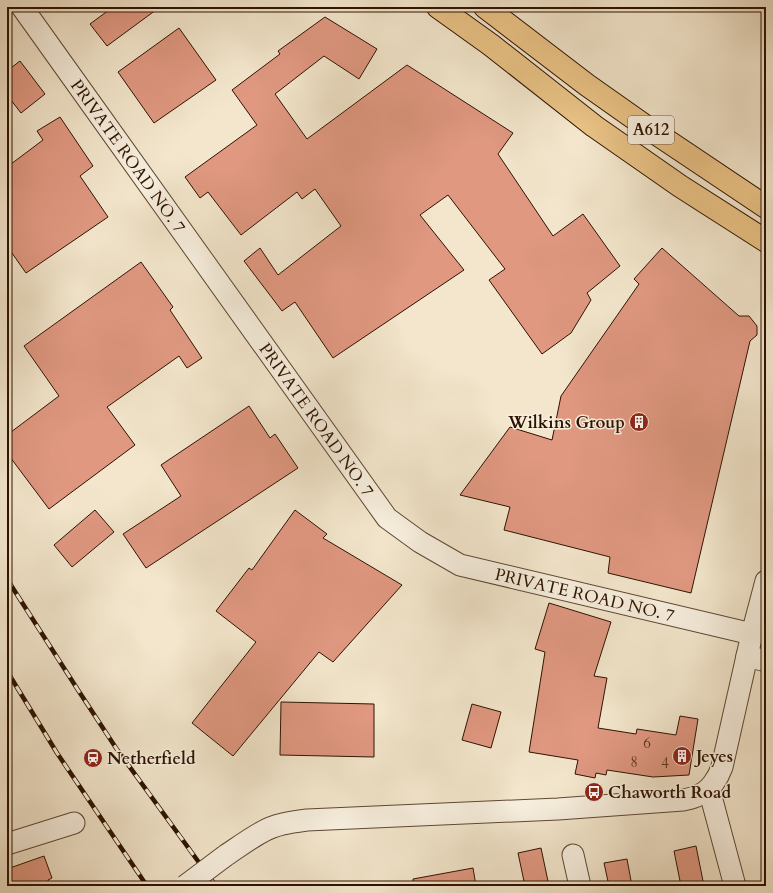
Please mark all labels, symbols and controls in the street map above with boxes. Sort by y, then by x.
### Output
street label: PRIVATE ROAD NO. 7 [66,75,191,238]
road number: A612 [628,116,674,144]
street label: PRIVATE ROAD NO. 7 [254,338,380,501]
place label: Wilkins Group [507,411,625,434]
building icon: Wilkins Group [628,411,650,433]
street label: PRIVATE ROAD NO. 7 [493,562,677,627]
house number: 6 [643,733,651,753]
building icon: Jeyes [671,745,693,767]
place label: Jeyes [693,745,733,768]
station icon: Netherfield [82,747,104,769]
place label: Netherfield [107,747,196,770]
house number: 8 [630,752,638,772]
house number: 4 [661,753,669,773]
bus stop icon: Chaworth Road [583,781,605,803]
place label: Chaworth Road [608,781,731,804]

